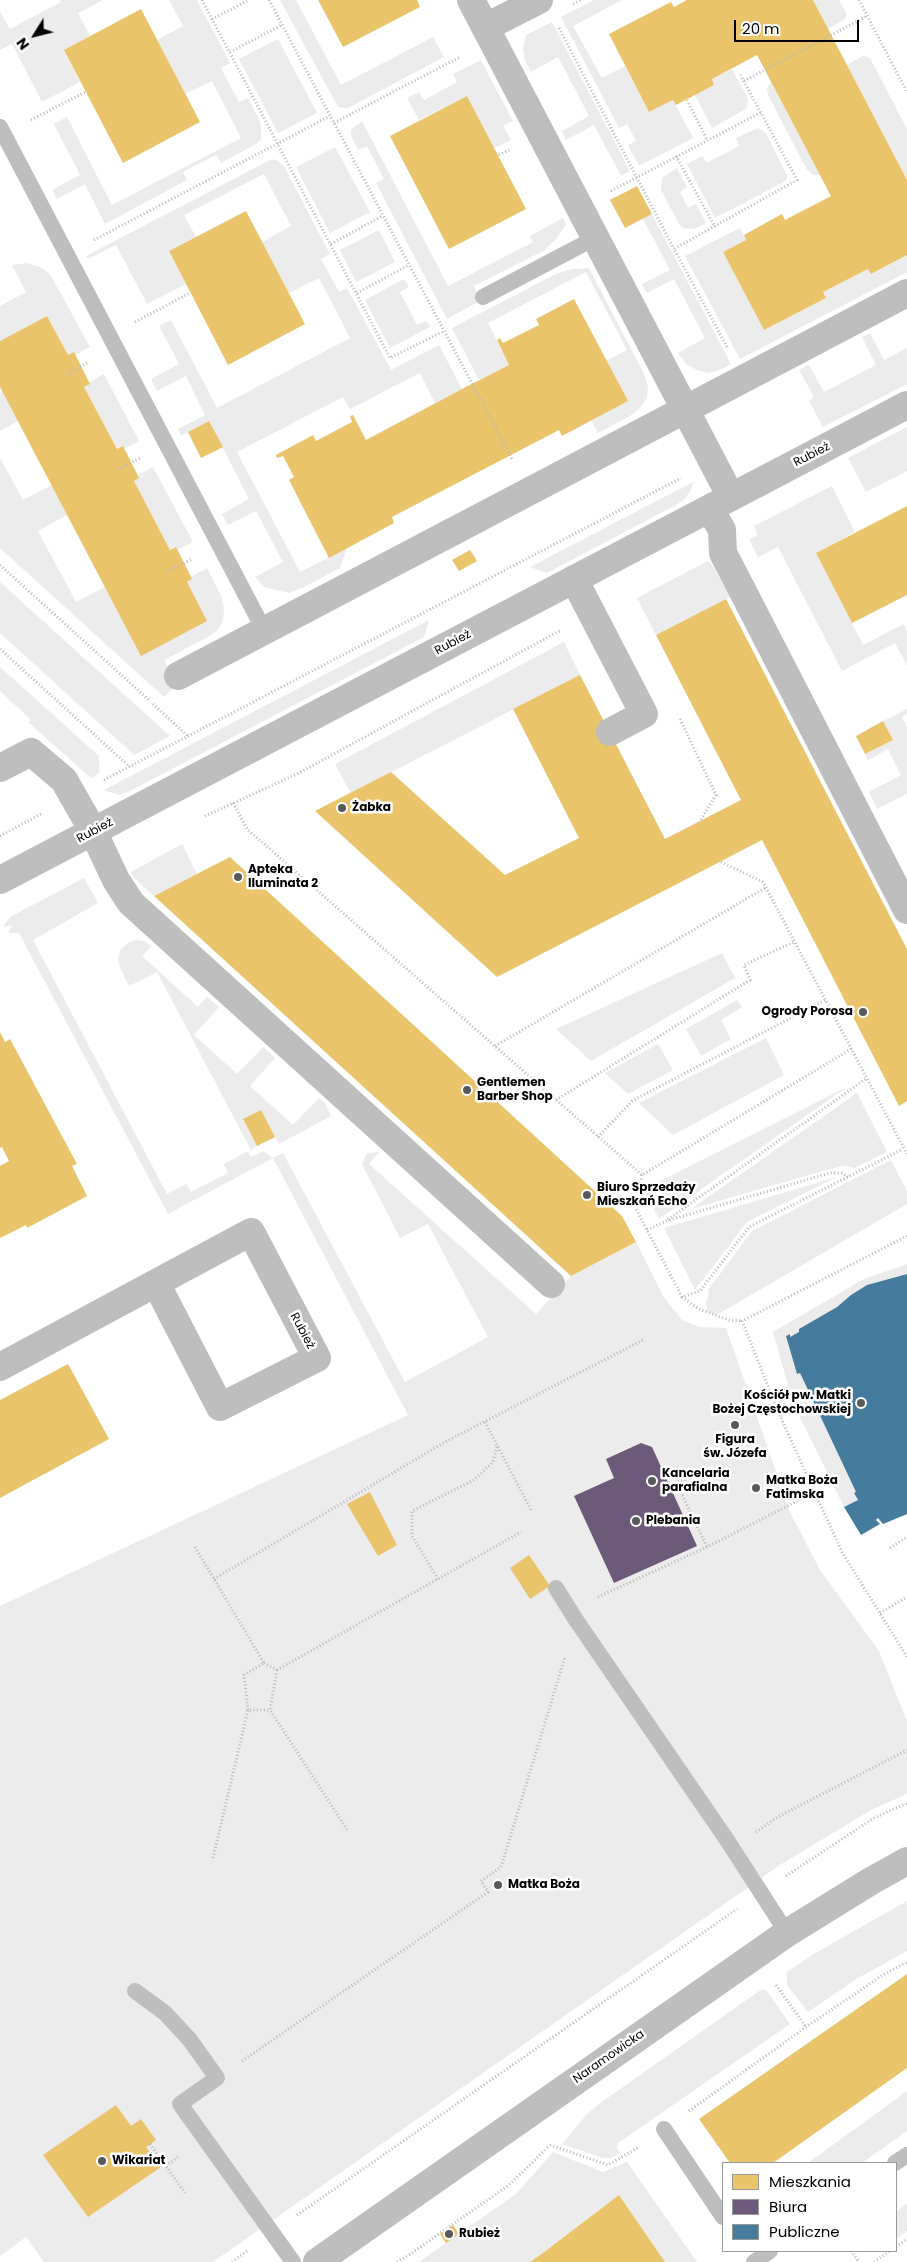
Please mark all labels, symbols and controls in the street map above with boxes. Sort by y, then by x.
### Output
north arrow [10,10,60,60]
scale bar [737,10,862,42]
text: 20 m [742,18,780,39]
text: N [12,34,34,54]
street label: Rubież [791,440,833,470]
street label: Rubież [432,628,474,658]
place label: Żabka [352,801,391,815]
marker: Żabka [336,802,348,814]
street label: Rubież [74,816,116,846]
place label: Apteka Iluminata 2 [248,863,318,891]
marker: Apteka Iluminata 2 [232,871,244,883]
place label: Ogrody Porosa [762,1005,853,1019]
marker: Ogrody Porosa [857,1006,869,1018]
place label: Gentlemen Barber Shop [477,1076,553,1104]
marker: Gentlemen Barber Shop [461,1084,473,1096]
place label: Biuro Sprzedaży Mieszkań Echo [597,1181,696,1209]
marker: Biuro Sprzedaży Mieszkań Echo [581,1189,593,1201]
street label: Rubież [287,1310,317,1352]
place label: Kościół pw. Matki Bożej Częstochowskiej [712,1389,851,1417]
marker: Kościół pw. Matki Bożej Częstochowskiej [855,1397,867,1409]
marker: Figura św. Józefa [729,1419,741,1431]
place label: Figura św. Józefa [703,1433,767,1461]
place label: Kancelaria parafialna [662,1467,730,1495]
place label: Matka Boża Fatimska [766,1474,838,1502]
marker: Kancelaria parafialna [646,1475,658,1487]
marker: Matka Boża Fatimska [750,1482,762,1494]
place label: Plebania [646,1514,700,1528]
marker: Plebania [630,1515,642,1527]
place label: Matka Boża [508,1878,580,1892]
marker: Matka Boża [492,1879,504,1891]
street label: Naramowicka [571,2027,647,2087]
place label: Wikariat [112,2154,165,2168]
marker: Wikariat [96,2155,108,2167]
legend [722,2162,897,2252]
text: Mieszkania [769,2171,851,2192]
text: Biura [769,2196,807,2217]
text: Publiczne [769,2221,840,2242]
place label: Rubież [459,2227,500,2241]
marker: Rubież [443,2228,455,2240]

